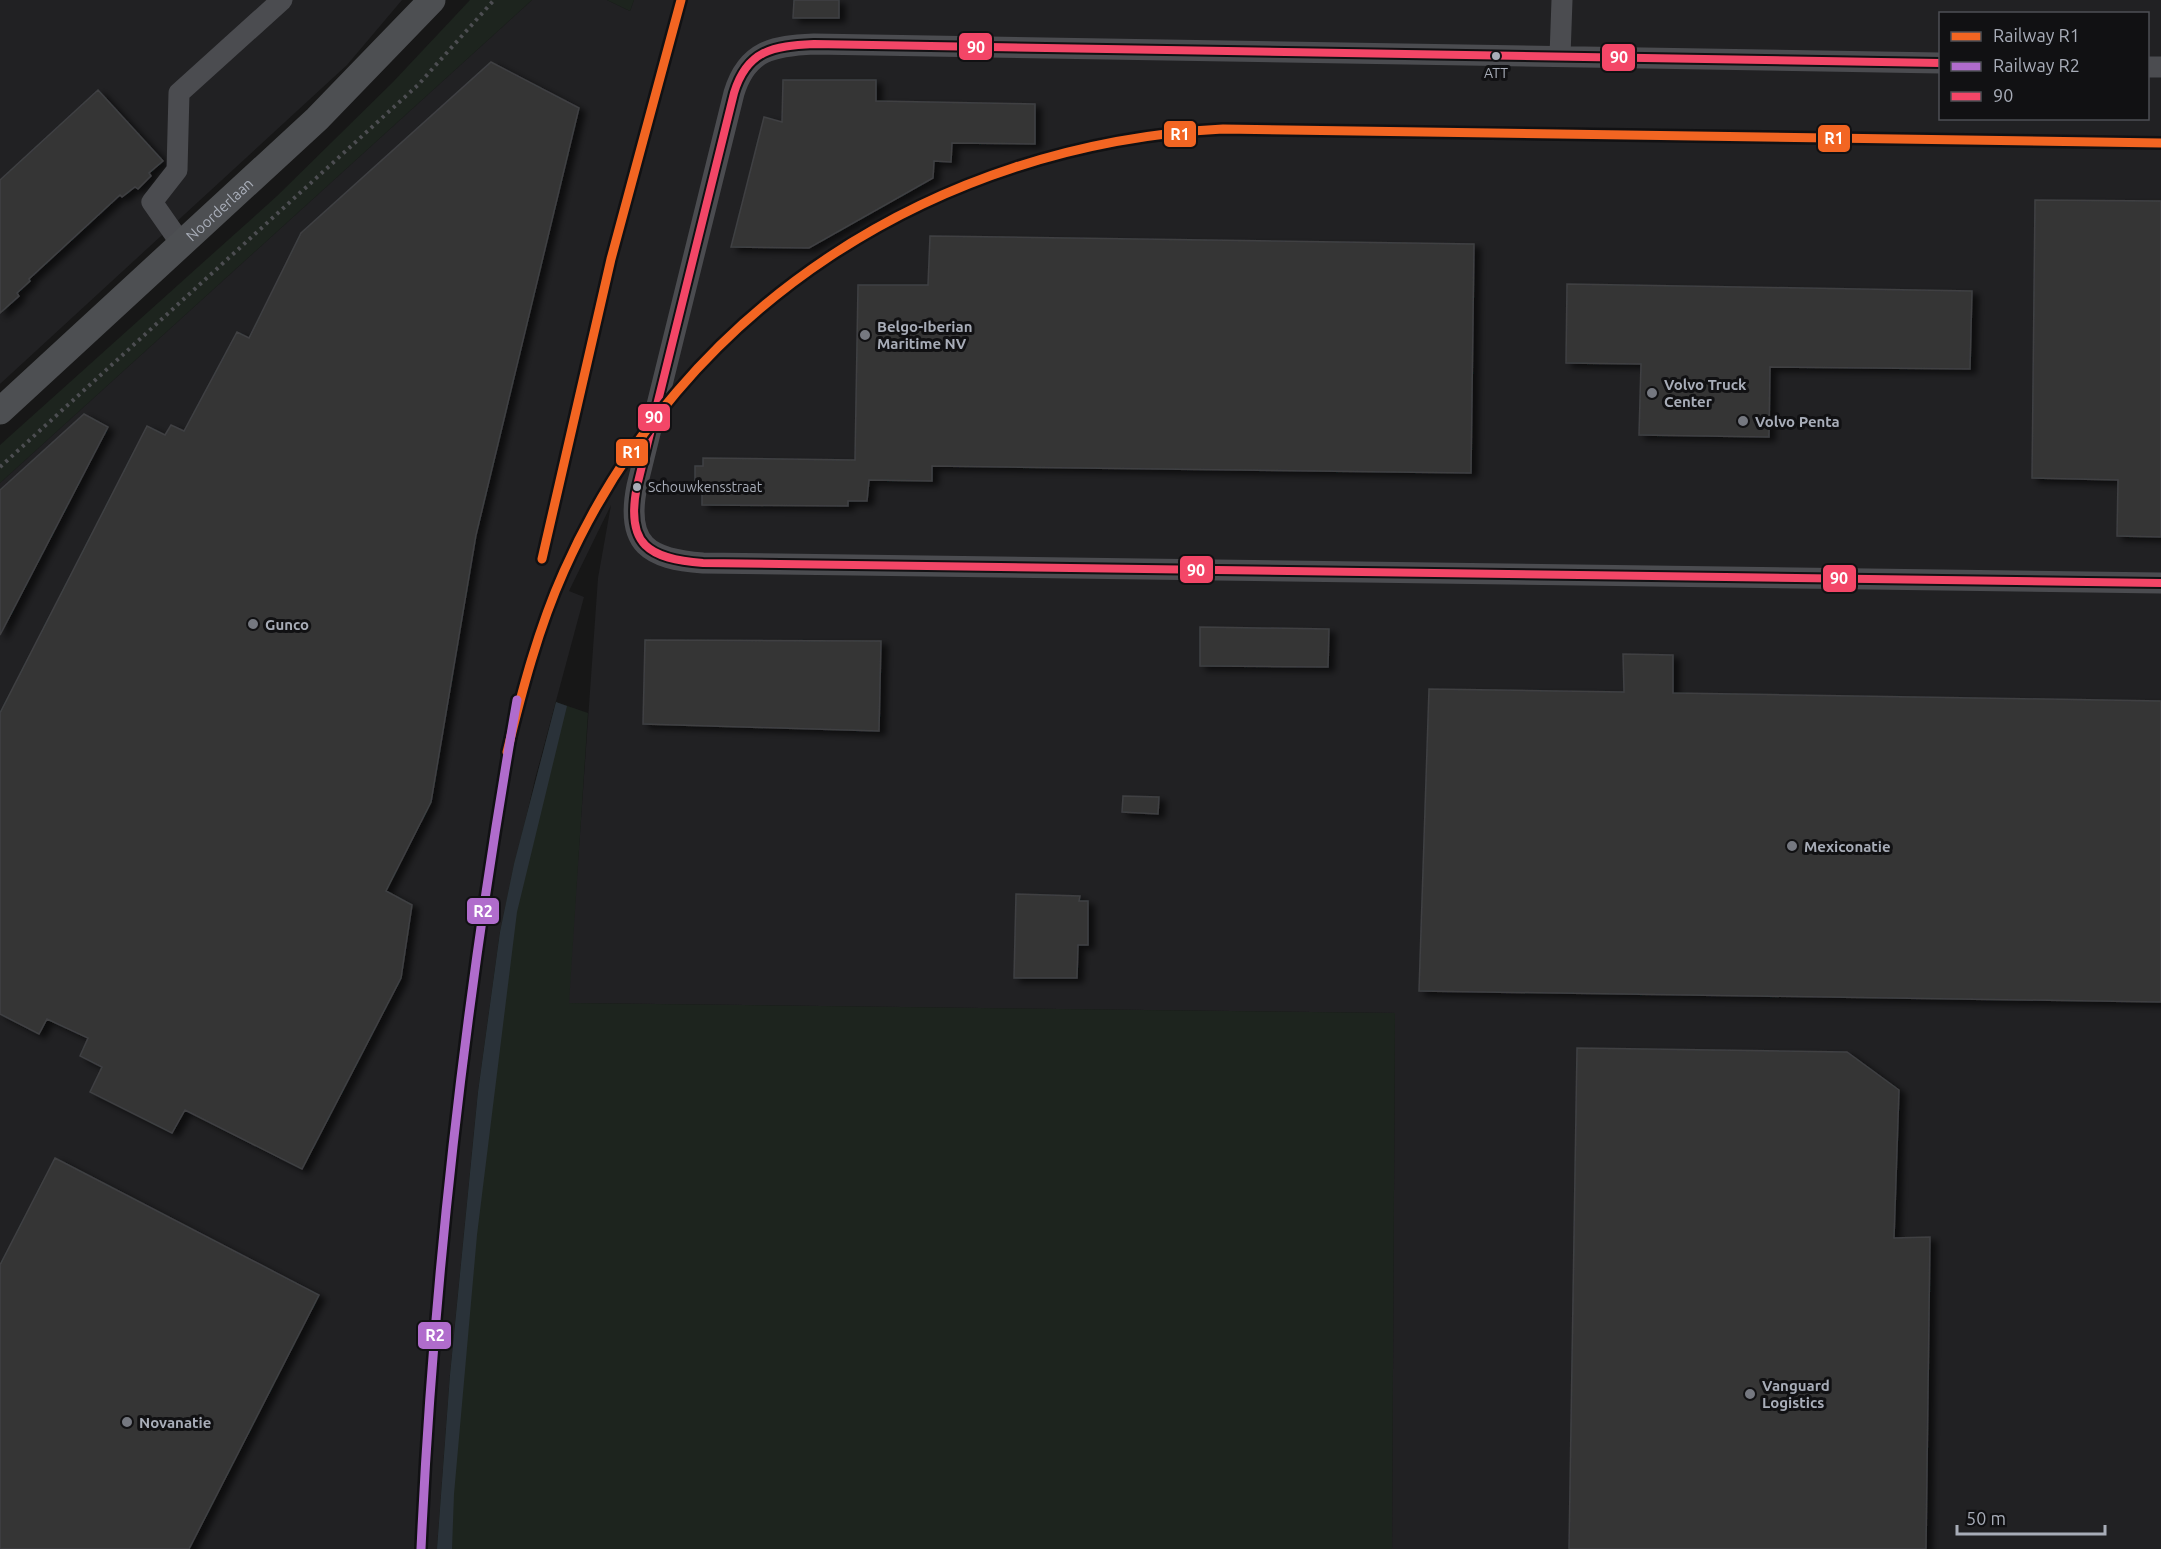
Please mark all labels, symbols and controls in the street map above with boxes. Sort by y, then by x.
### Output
legend [1939,12,2149,120]
text: Railway R1 [1993,25,2080,45]
line badge: 90 [958,32,993,61]
text: 90 [967,38,985,56]
line badge: 90 [1601,43,1636,72]
text: 90 [1610,48,1628,66]
marker: ATT [1490,50,1502,62]
text: Railway R2 [1993,55,2080,75]
place label: ATT [1484,65,1508,81]
text: 90 [1993,85,2013,105]
line badge: R1 [1163,120,1197,148]
line badge: R1 [1817,124,1851,153]
text: R1 [1170,125,1190,143]
text: R1 [1824,129,1844,147]
street label: Noorderlaan [182,174,256,244]
place label: Belgo-Iberian Maritime NV [877,318,972,352]
marker: Belgo-Iberian Maritime NV [858,328,872,342]
place label: Volvo Truck Center [1664,376,1747,410]
marker: Volvo Truck Center [1645,386,1659,400]
line badge: 90 [637,403,671,432]
text: 90 [645,408,663,426]
place label: Volvo Penta [1755,413,1840,430]
marker: Volvo Penta [1736,414,1750,428]
line badge: R1 [615,438,649,467]
text: R1 [622,443,642,461]
place label: Schouwkensstraat [648,479,763,495]
marker: Schouwkensstraat [631,481,643,493]
line badge: 90 [1179,555,1214,584]
text: 90 [1187,561,1205,579]
line badge: 90 [1822,564,1857,593]
text: 90 [1830,569,1848,587]
place label: Gunco [265,616,309,633]
marker: Gunco [246,617,260,631]
place label: Mexiconatie [1804,838,1891,855]
marker: Mexiconatie [1785,839,1799,853]
line badge: R2 [466,897,500,925]
text: R2 [473,902,493,920]
line badge: R2 [417,1321,452,1350]
text: R2 [425,1326,445,1344]
place label: Vanguard Logistics [1762,1377,1830,1411]
marker: Vanguard Logistics [1743,1387,1757,1401]
place label: Novanatie [139,1414,211,1431]
marker: Novanatie [120,1415,134,1429]
scale bar [1957,1498,2106,1536]
text: 50 m [1966,1508,2006,1528]

